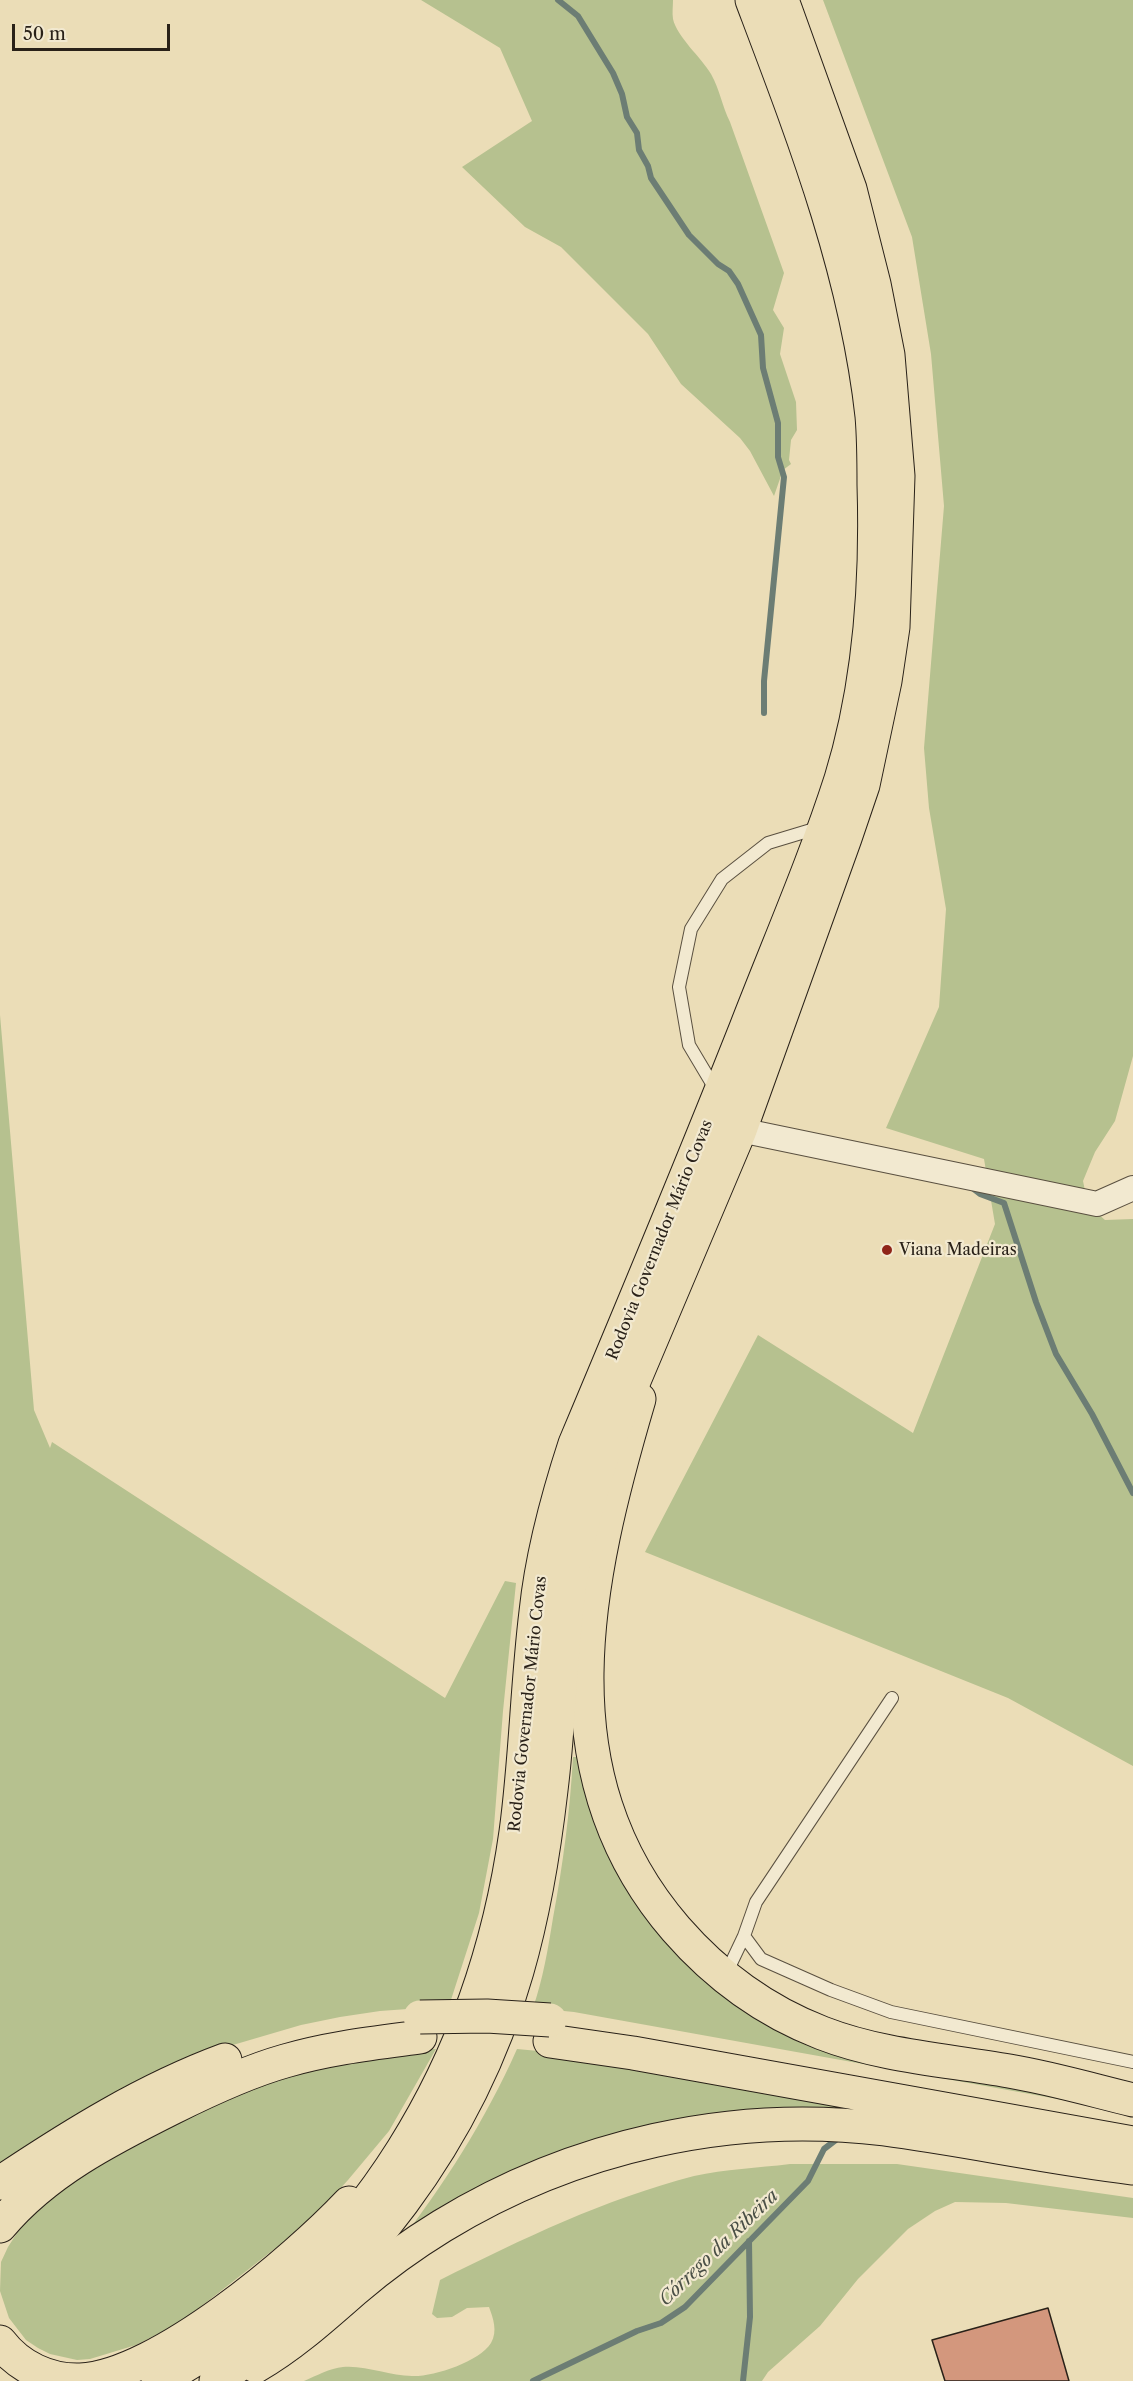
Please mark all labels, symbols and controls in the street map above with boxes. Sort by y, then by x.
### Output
scale bar [15,12,172,50]
text: 50 m [23,23,66,45]
street label: Rodovia Governador Mário Covas [603,1117,717,1363]
place label: Viana Madeiras [899,1240,1017,1260]
marker: Viana Madeiras [880,1243,894,1257]
street label: Rodovia Governador Mário Covas [505,1575,551,1833]
water label: Córrego da Ribeira [655,2186,783,2310]

